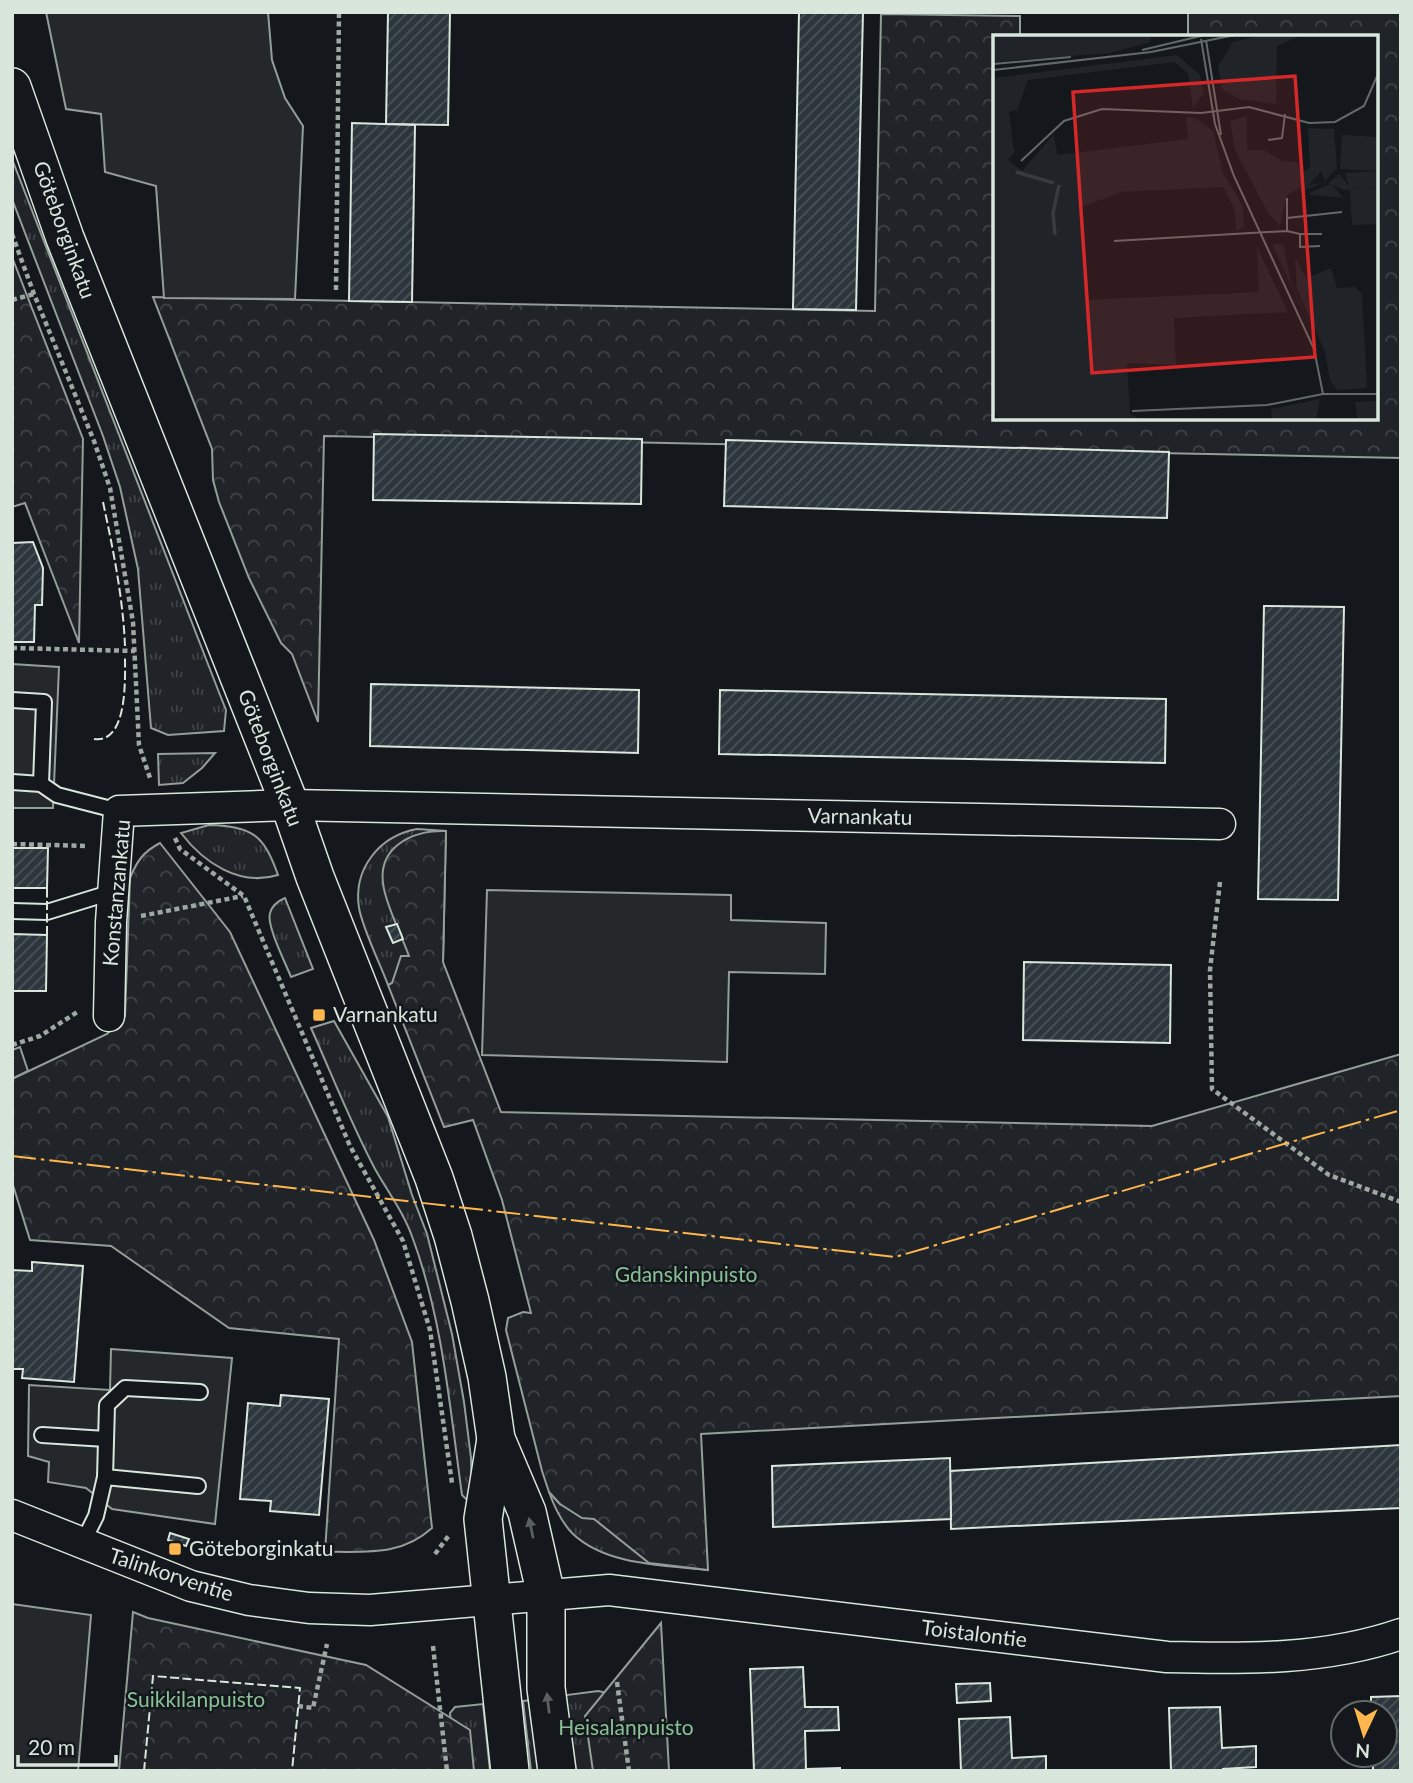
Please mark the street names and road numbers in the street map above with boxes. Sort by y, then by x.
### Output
street label: Göteborginkatu [29,157,102,302]
street label: Göteborginkatu [234,686,309,829]
street label: Varnankatu [807,802,913,829]
street label: Konstanzankatu [97,818,134,967]
street label: Talinkorventie [106,1542,237,1605]
street label: Toistalontie [920,1614,1028,1651]

